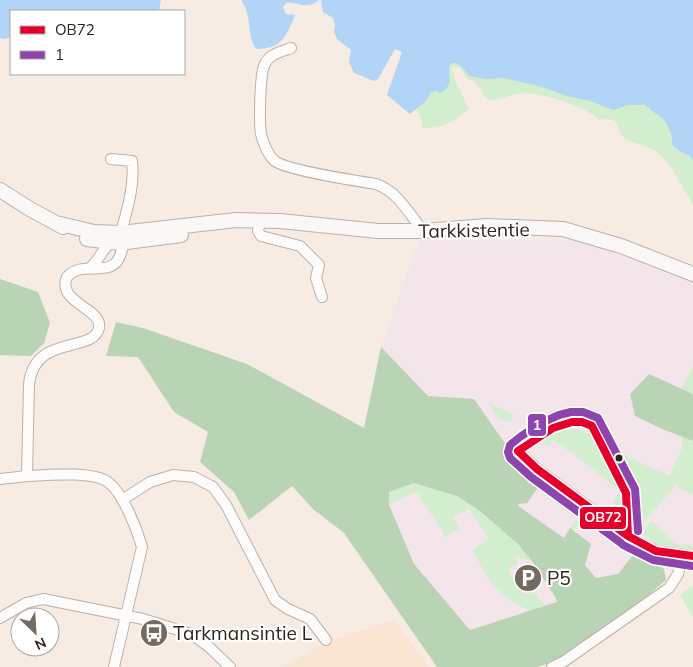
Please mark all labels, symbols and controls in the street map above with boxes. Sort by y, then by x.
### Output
legend [10,10,185,75]
text: OB72 [55,20,95,39]
text: 1 [55,45,64,64]
street label: Tarkkistentie [418,217,530,243]
line badge: 1 [527,413,547,437]
text: 1 [533,416,541,434]
unlabelled marker [614,453,624,463]
line badge: OB72 [579,506,627,530]
text: OB72 [584,508,622,526]
parking icon: P5 [513,563,543,593]
place label: P5 [547,566,571,590]
north arrow [10,607,60,657]
bus stop icon: Tarkmansintie L [139,618,169,648]
place label: Tarkmansintie L [173,621,313,645]
text: N [32,633,49,654]

